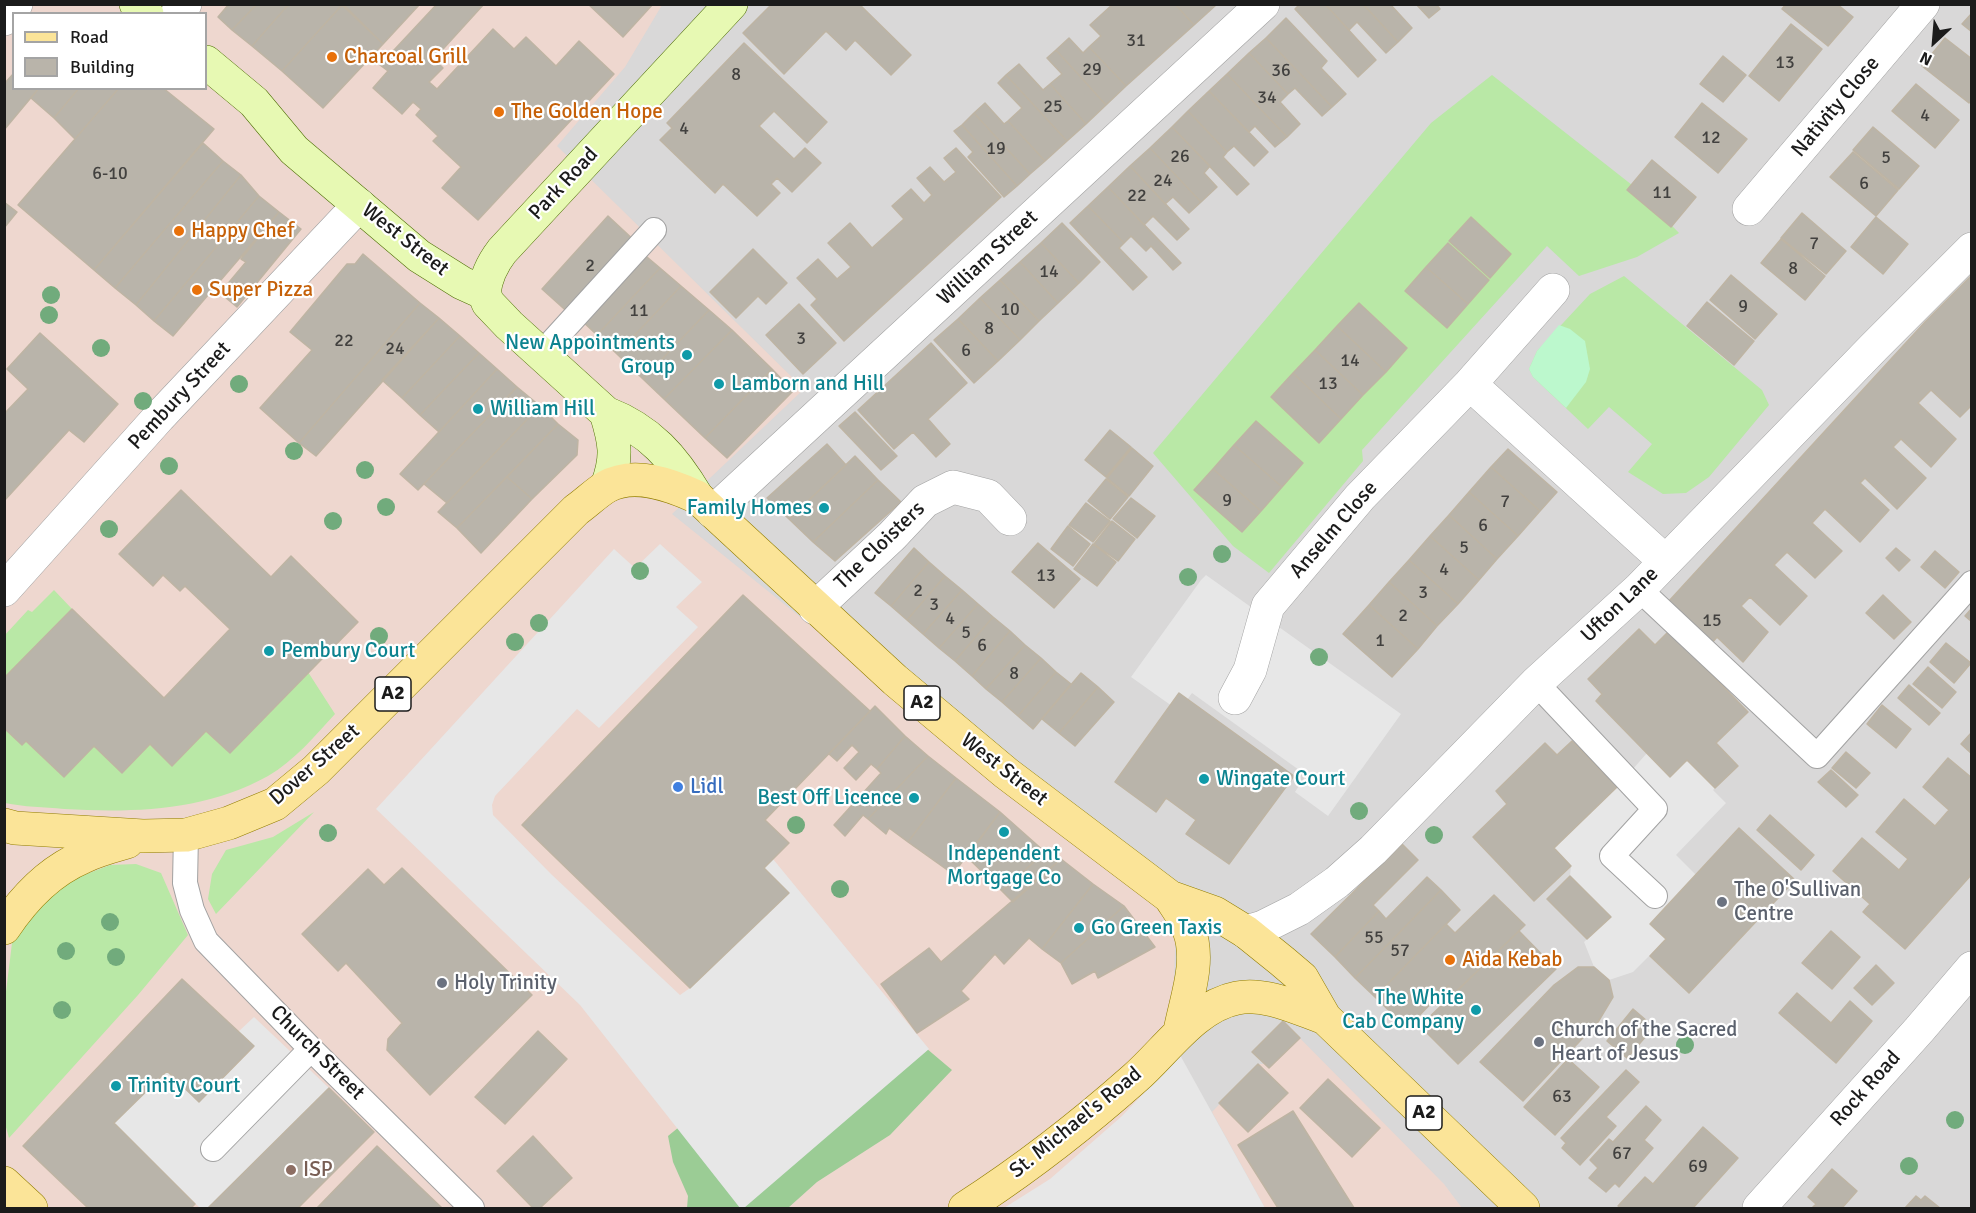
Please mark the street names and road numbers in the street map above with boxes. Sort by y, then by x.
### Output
street label: Nativity Close [1787,52,1885,162]
street label: Park Road [524,143,604,225]
street label: West Street [356,198,454,282]
street label: William Street [933,205,1043,311]
street label: Pembury Street [124,337,236,455]
street label: Anselm Close [1285,476,1383,584]
street label: The Cloisters [830,497,930,595]
street label: Ufton Lane [1576,562,1664,648]
road number: A2 [375,677,411,711]
road number: A2 [904,686,940,720]
street label: Dover Street [265,719,365,811]
street label: West Street [955,728,1053,812]
street label: Church Street [264,1000,370,1106]
street label: Rock Road [1825,1046,1907,1132]
street label: St. Michael's Road [1005,1062,1147,1184]
road number: A2 [1406,1096,1442,1130]

